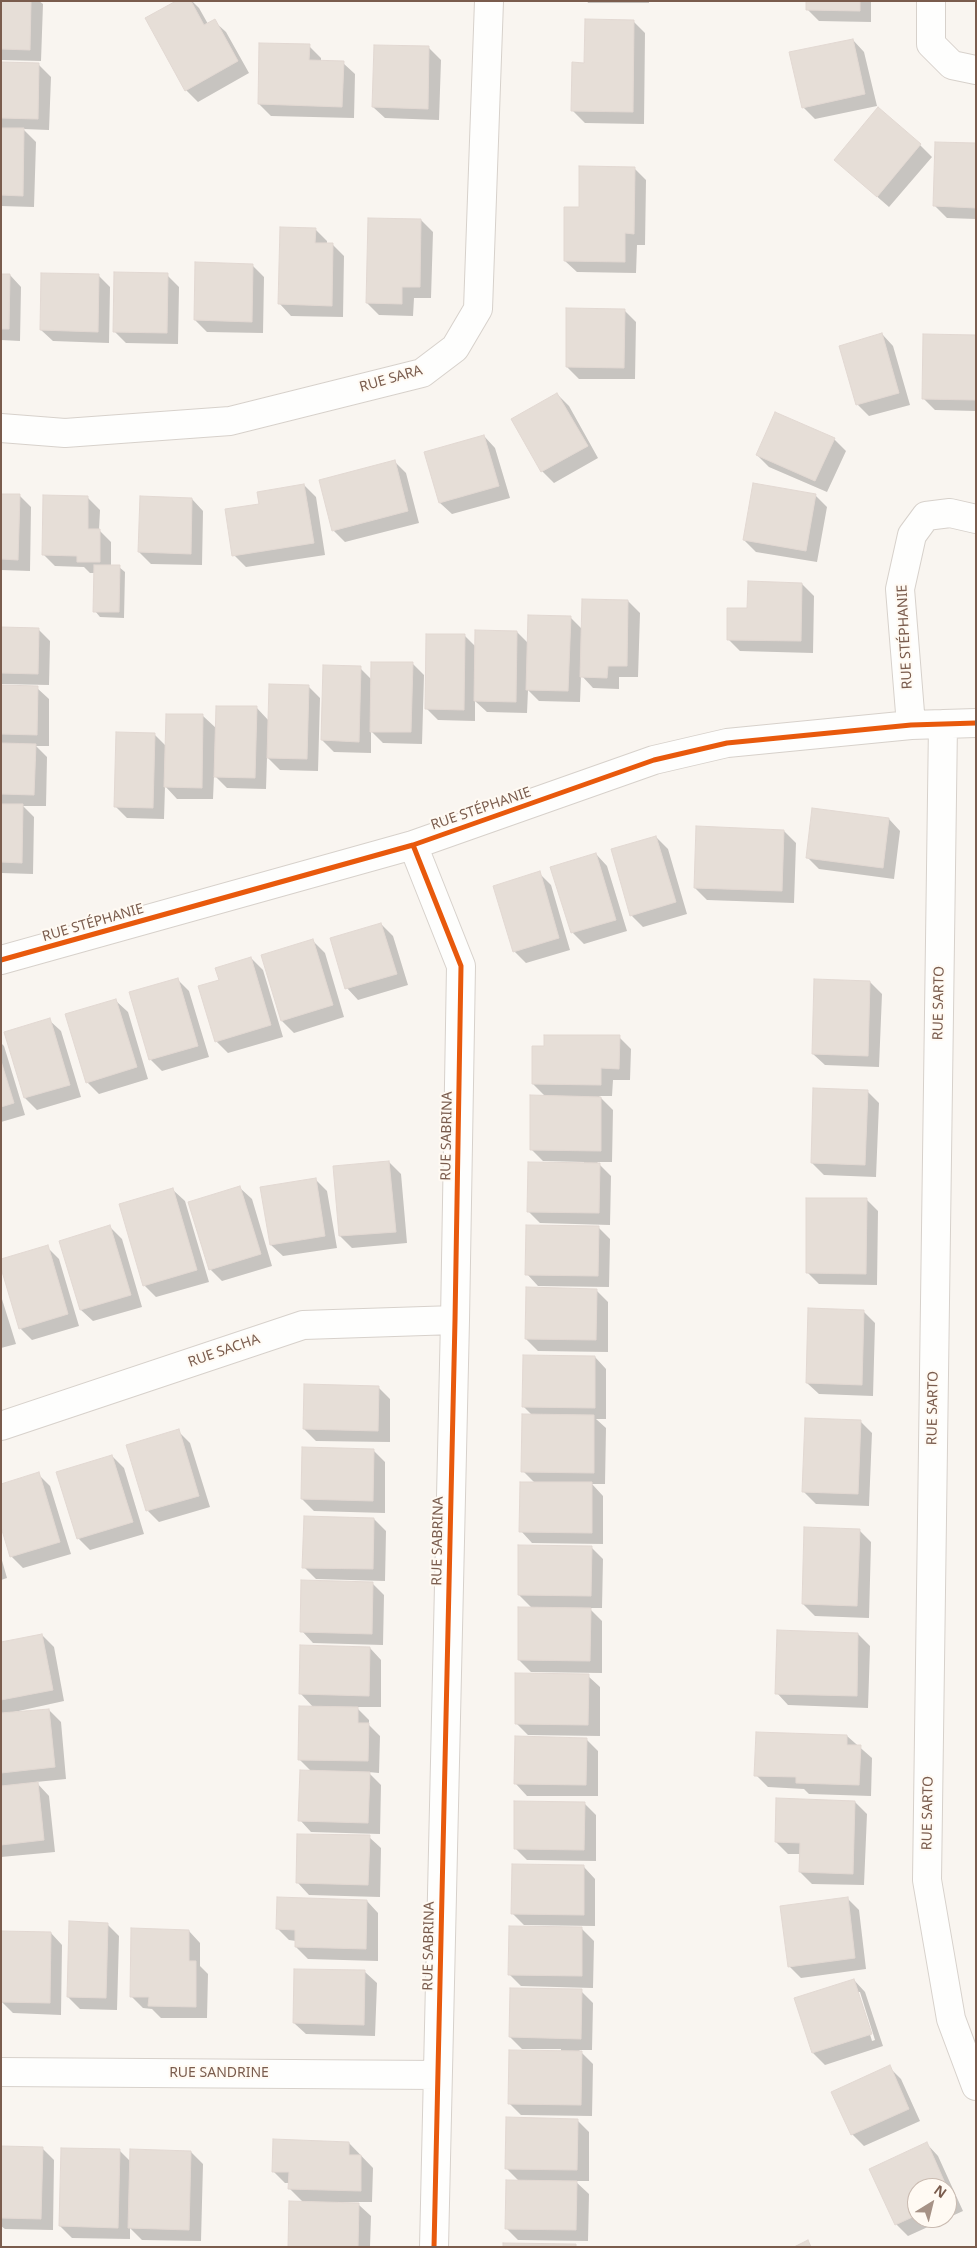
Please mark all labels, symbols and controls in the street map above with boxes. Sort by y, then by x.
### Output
street label: RUE SARA [358,362,424,396]
street label: RUE STÉPHANIE [894,584,916,690]
street label: RUE STÉPHANIE [429,784,533,834]
street label: RUE STÉPHANIE [40,901,146,945]
street label: RUE SARTO [930,966,948,1040]
street label: RUE SABRINA [438,1091,456,1181]
street label: RUE SACHA [186,1331,262,1371]
street label: RUE SARTO [924,1371,942,1445]
street label: RUE SABRINA [429,1496,447,1586]
street label: RUE SARTO [919,1776,937,1850]
street label: RUE SABRINA [420,1901,438,1991]
street label: RUE SANDRINE [169,2065,269,2081]
north arrow [907,2178,957,2228]
text: N [930,2180,951,2202]

